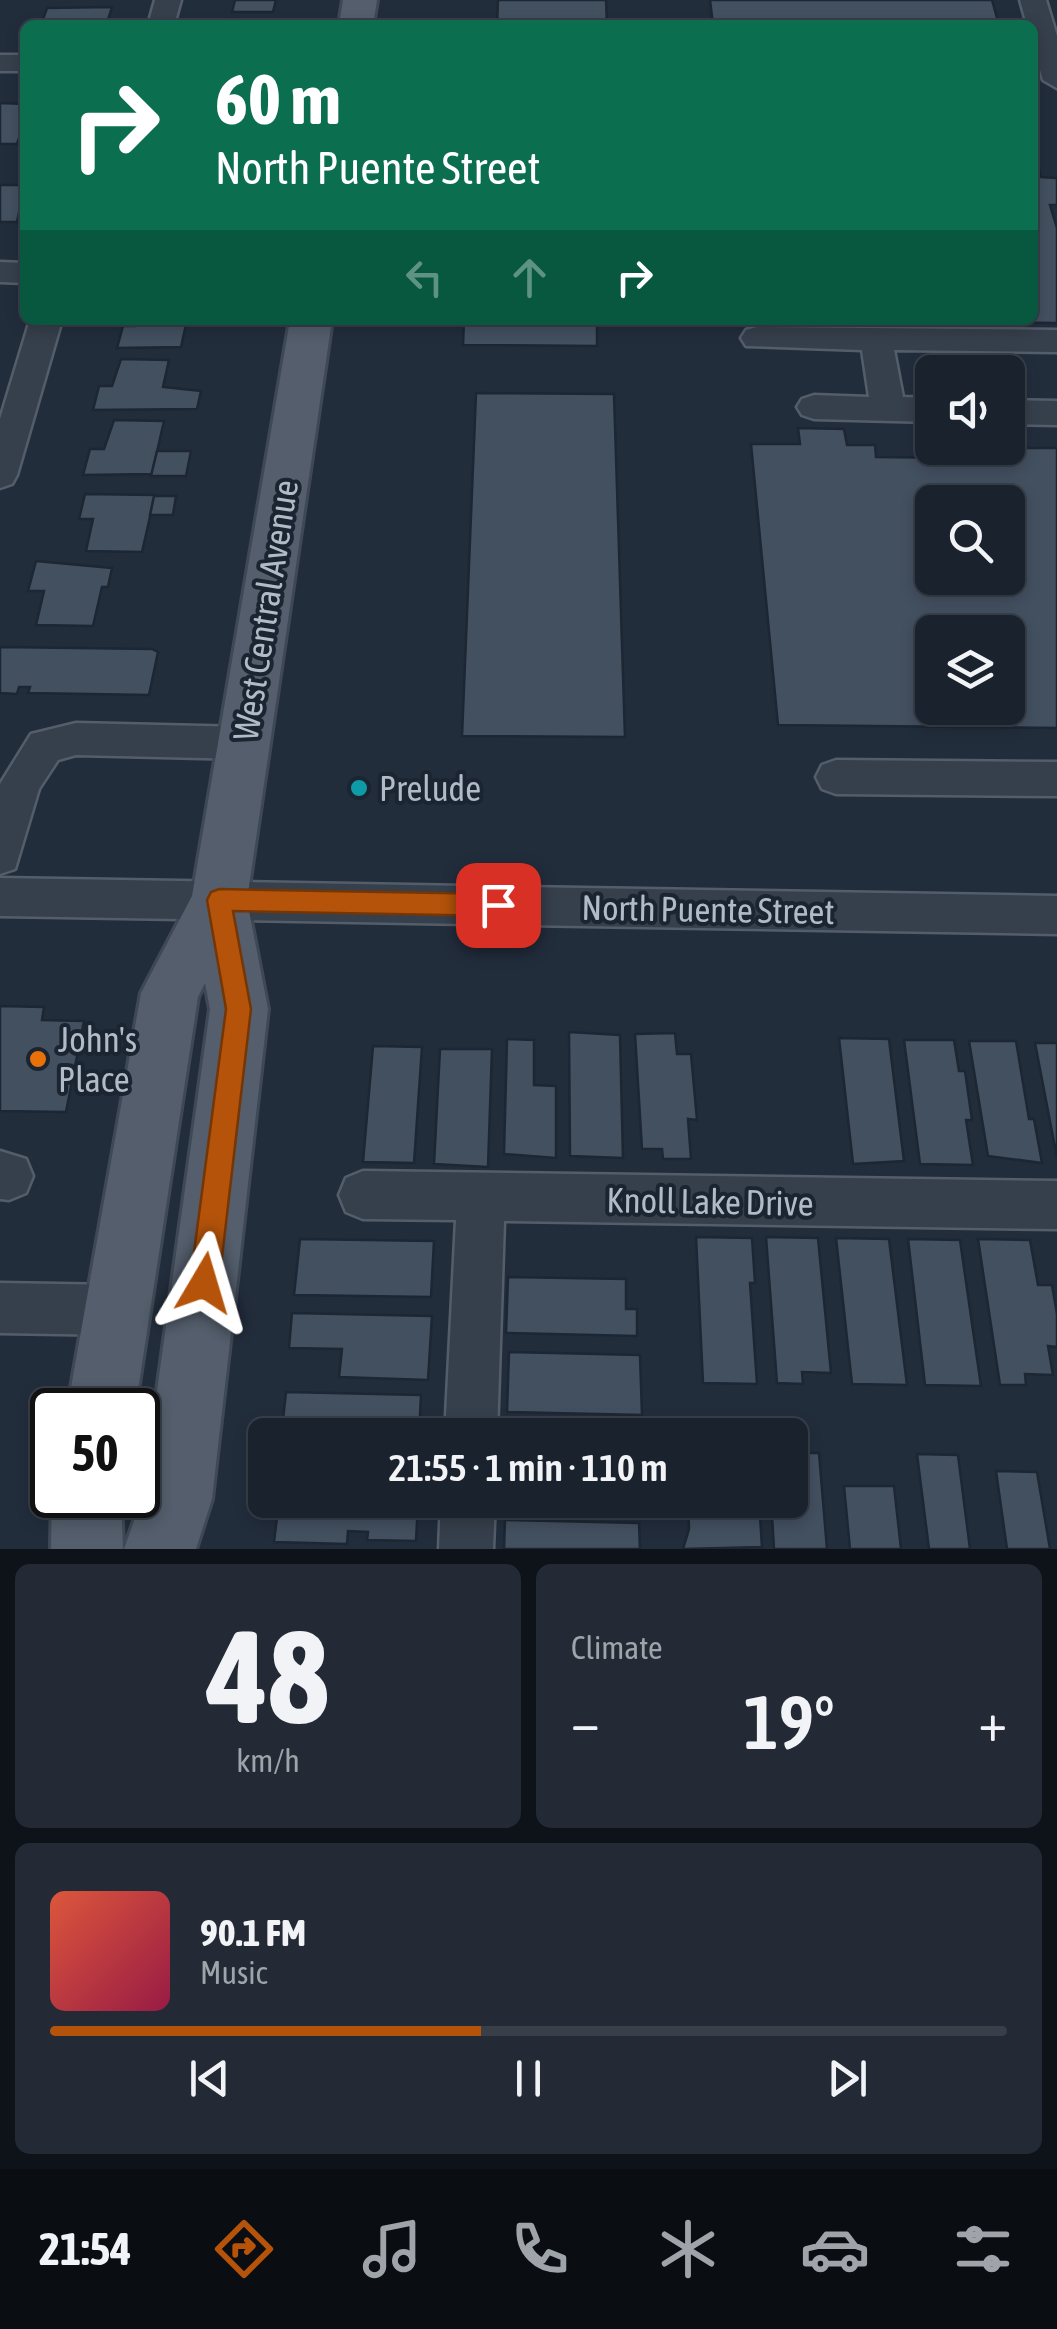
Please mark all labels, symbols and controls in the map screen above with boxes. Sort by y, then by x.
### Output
text: 60 m [215,59,341,139]
icon: right [50,60,180,190]
text: North Puente Street [215,142,540,194]
icon: left [397,250,452,305]
icon: ahead [502,250,557,305]
icon: right [607,250,662,305]
map controls [915,355,1025,725]
button: sound [915,355,1025,465]
street label: West Central Avenue [225,477,305,743]
button: search [915,485,1025,595]
button: layers [915,615,1025,725]
place label: Prelude [379,768,481,808]
marker: Prelude [348,777,370,799]
pin [456,863,541,948]
icon: arrive [471,878,526,933]
street label: North Puente Street [581,887,835,931]
place label: John's Place [58,1019,137,1099]
marker: John's Place [27,1048,49,1070]
street label: Knoll Lake Drive [606,1179,814,1223]
position arrow [152,1231,256,1335]
speed limit sign: 50 [30,1388,160,1518]
text: 21:55 · 1 min · 110 m [388,1446,668,1489]
text: 48 [207,1602,329,1751]
text: Climate [571,1629,663,1666]
text: 19° [743,1679,835,1765]
text: − [571,1690,600,1753]
text: + [978,1690,1007,1753]
text: km/h [236,1742,300,1779]
text: 90.1 FM [200,1911,306,1954]
text: Music [200,1954,267,1991]
icon: previous [182,2051,237,2106]
icon: pause [501,2051,556,2106]
icon: next [820,2051,875,2106]
icon: directions [209,2214,279,2284]
icon: music [357,2214,427,2284]
icon: phone [505,2214,575,2284]
icon: climate [653,2214,723,2284]
icon: car [800,2214,870,2284]
icon: filters [948,2214,1018,2284]
text: 21:54 [39,2223,132,2275]

